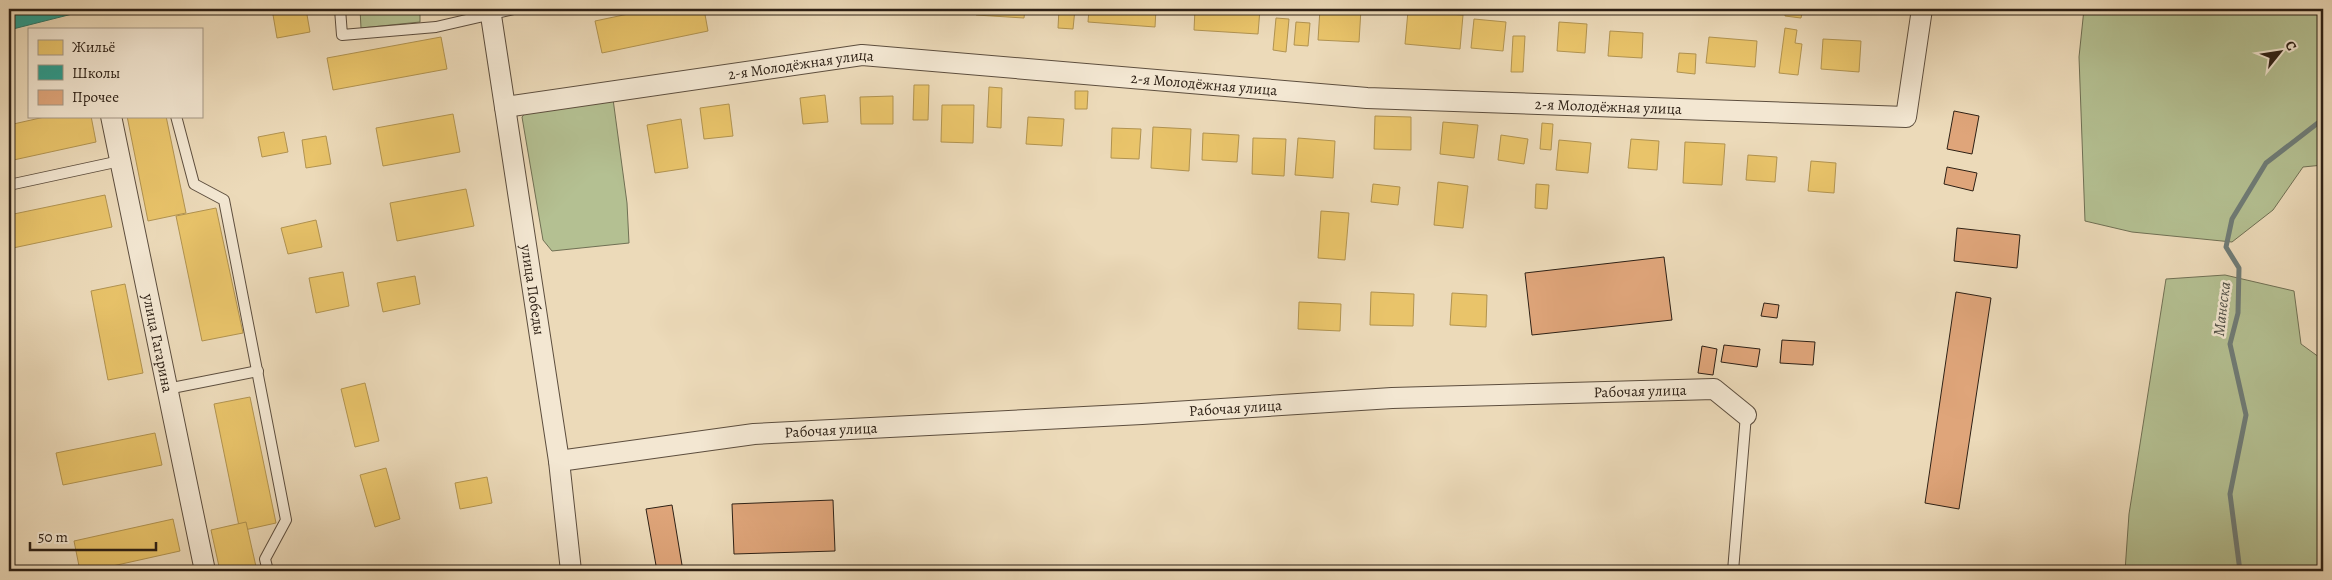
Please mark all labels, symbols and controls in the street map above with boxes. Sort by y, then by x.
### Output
legend [28,28,202,118]
north arrow [2254,28,2304,78]
text: Жильё [72,37,115,57]
text: С [2280,37,2301,55]
street label: 2-я Молодёжная улица [727,45,875,84]
text: Школы [72,63,120,83]
street label: 2-я Молодёжная улица [1130,68,1278,100]
text: Прочее [72,87,119,107]
street label: 2-я Молодёжная улица [1534,94,1682,119]
street label: улица Победы [516,242,550,336]
water label: Манеска [2208,281,2236,337]
street label: улица Гагарина [138,291,178,394]
street label: Рабочая улица [1593,380,1687,402]
street label: Рабочая улица [1188,395,1283,421]
street label: Рабочая улица [784,418,878,442]
scale bar [30,520,156,552]
text: 50 m [38,527,68,547]

